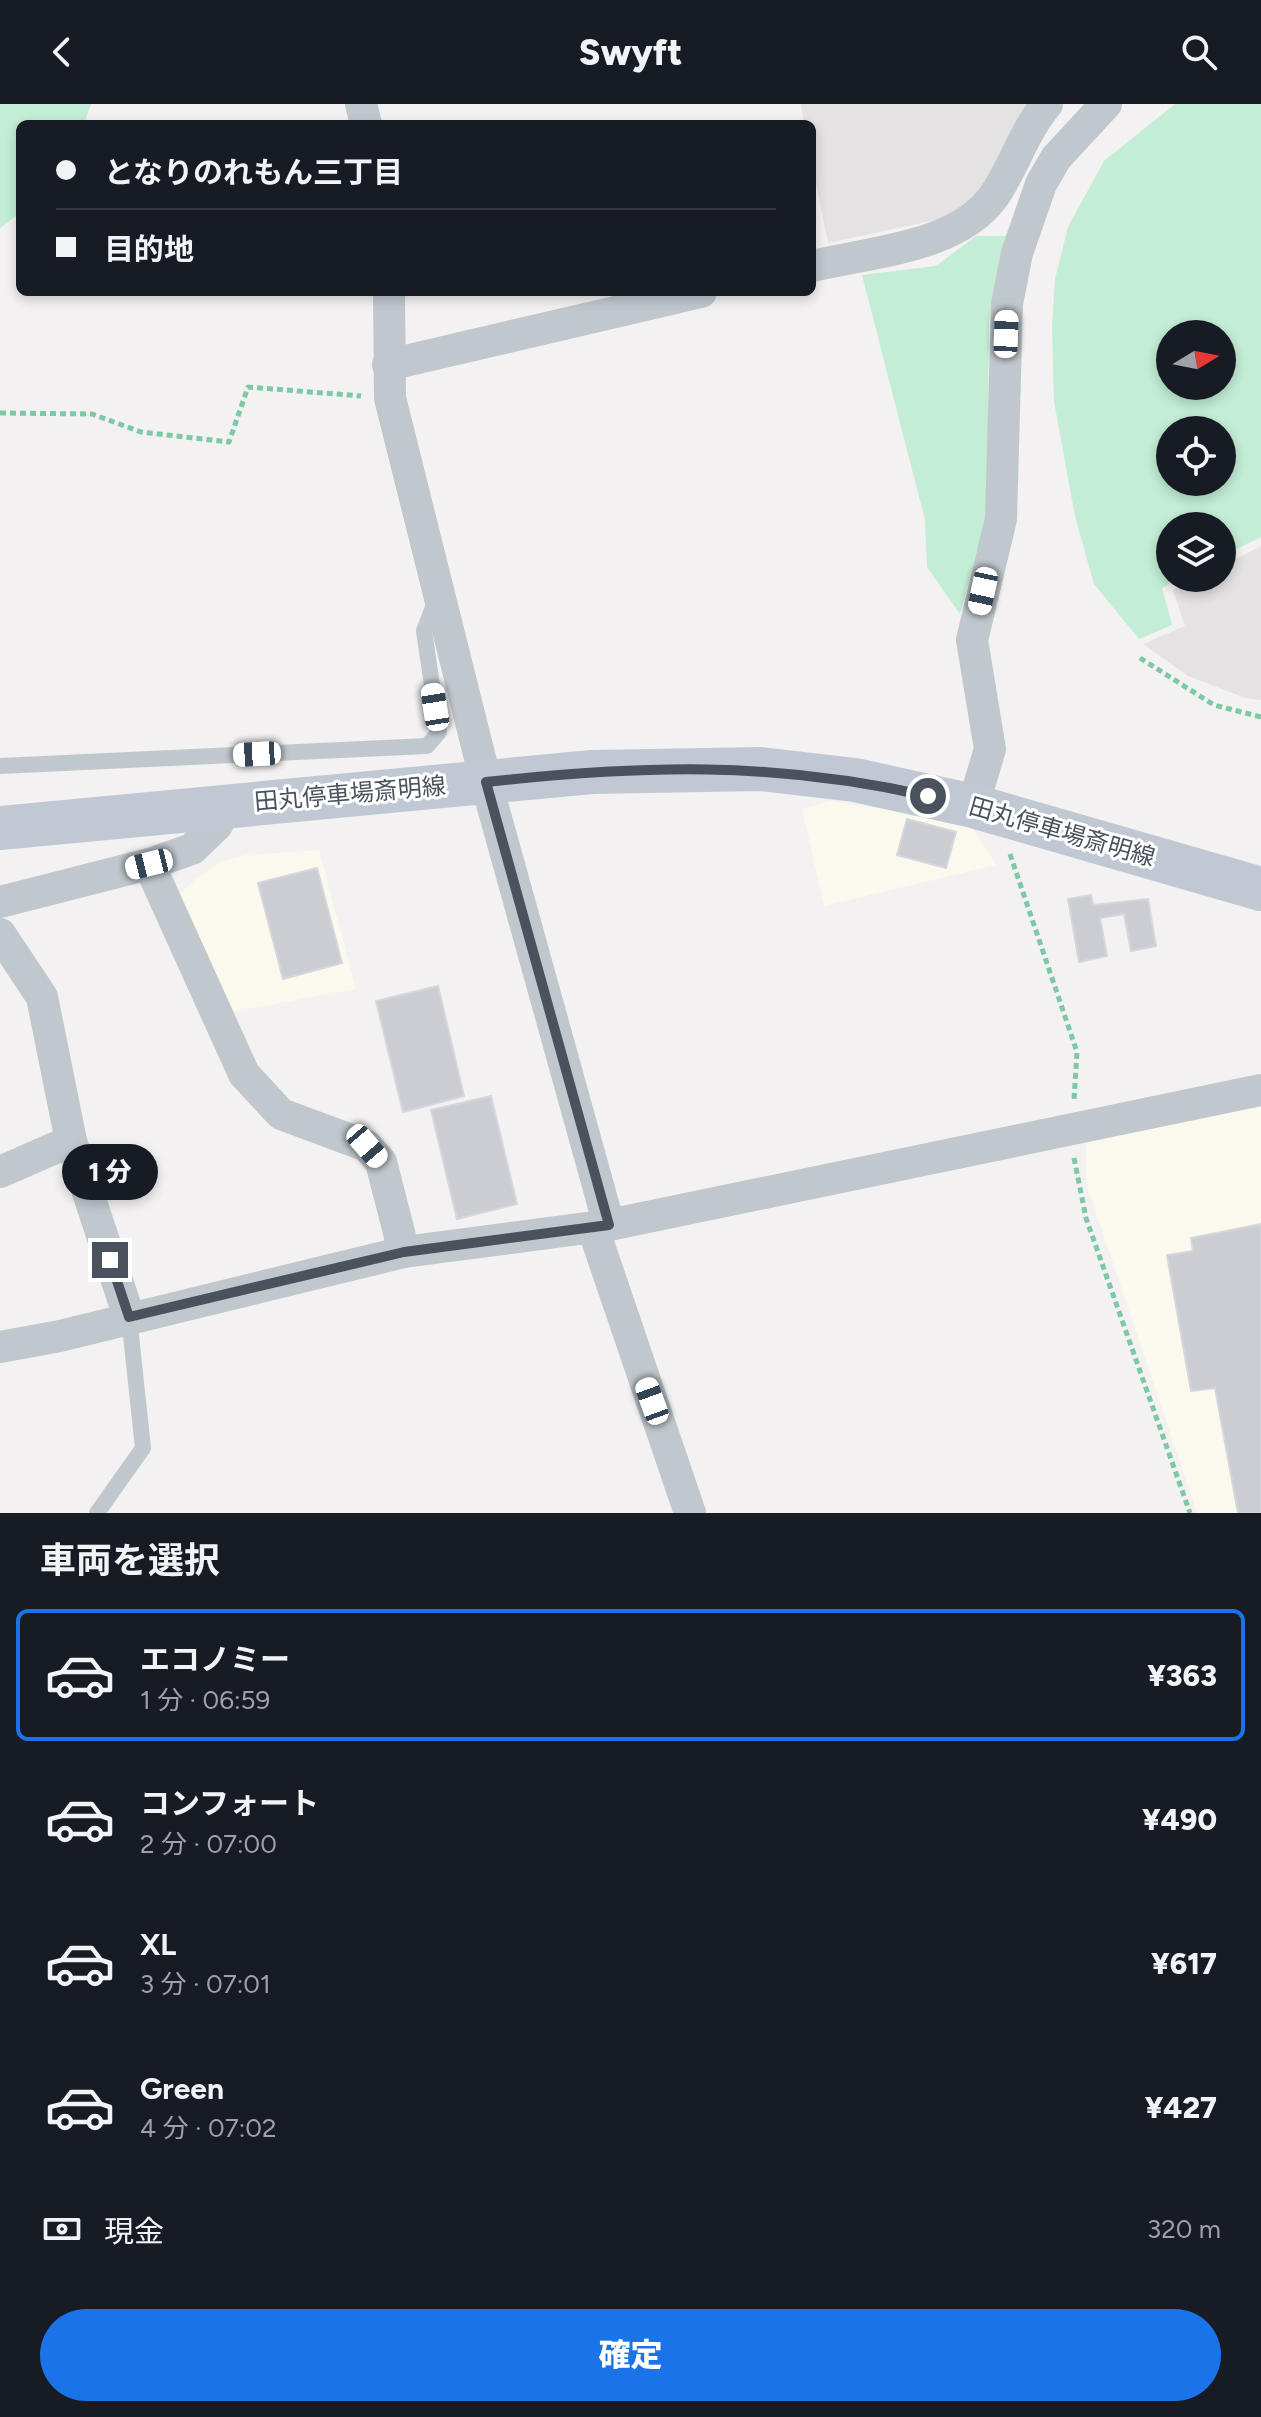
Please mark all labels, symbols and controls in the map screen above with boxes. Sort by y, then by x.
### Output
icon: back [40,30,84,74]
icon: search [1177,30,1221,74]
text: Swyft [579,31,682,74]
text: となりのれもん三丁目 [104,154,403,191]
text: 目的地 [104,231,194,268]
car [993,310,1019,358]
north arrow [1156,320,1236,400]
map controls [1156,320,1236,592]
button: locate [1156,416,1236,496]
button: layers [1156,512,1236,592]
car [966,565,1000,617]
car [419,681,451,733]
car [232,741,282,767]
street label: 田丸停車場斎明線 [253,771,447,816]
route start [910,778,946,814]
street label: 田丸停車場斎明線 [966,791,1158,872]
car [123,847,175,881]
car [342,1120,392,1172]
callout: 1 分 [62,1144,158,1200]
text: 1 分 [88,1156,132,1188]
route end [92,1242,128,1278]
car [633,1374,671,1428]
text: 車両を選択 [40,1539,220,1582]
icon: car [44,1639,116,1711]
text: エコノミー [140,1641,290,1678]
text: ¥363 [1147,1657,1217,1694]
text: 1 分 · 06:59 [140,1684,270,1716]
icon: car [44,1783,116,1855]
text: コンフォート [140,1785,319,1822]
text: ¥490 [1142,1801,1217,1838]
text: 2 分 · 07:00 [140,1828,277,1860]
text: XL [140,1926,176,1963]
icon: car [44,1927,116,1999]
text: ¥617 [1151,1945,1217,1982]
text: 3 分 · 07:01 [140,1968,271,2000]
text: Green [140,2070,224,2107]
icon: car [44,2071,116,2143]
text: ¥427 [1145,2089,1217,2126]
text: 4 分 · 07:02 [140,2112,276,2144]
icon: cash [40,2207,84,2251]
text: 現金 [104,2213,164,2250]
text: 320 m [1147,2213,1221,2245]
button: 確定 [40,2309,1221,2401]

